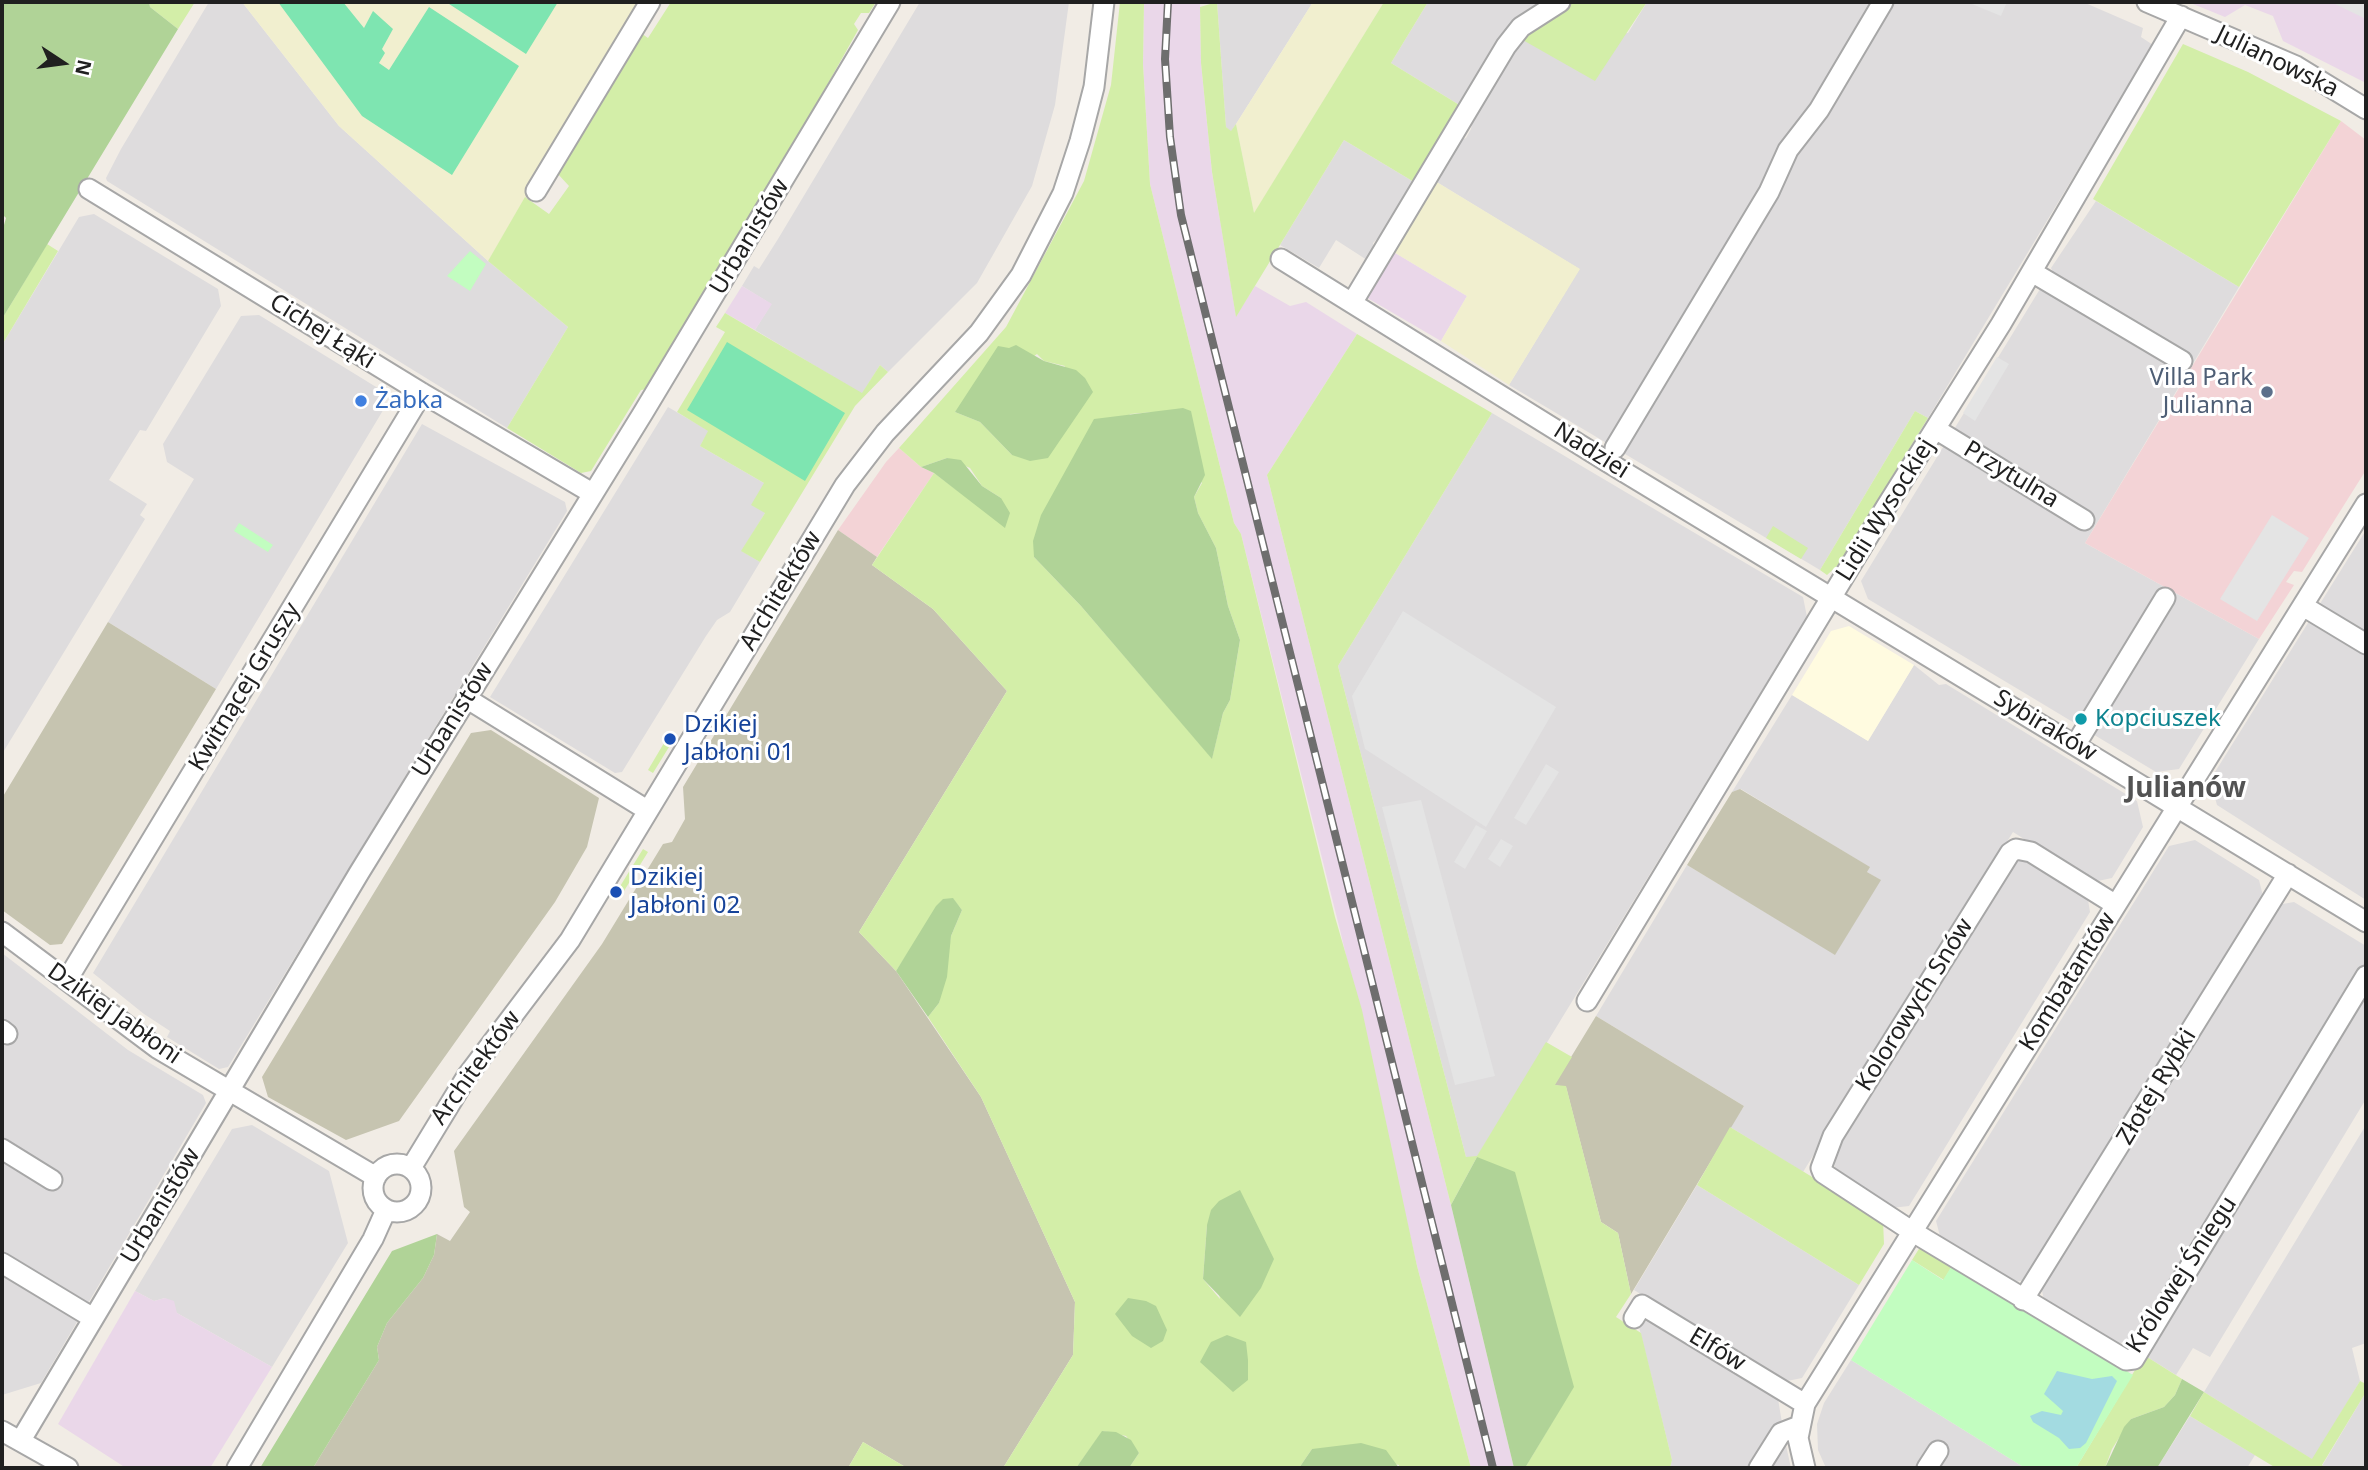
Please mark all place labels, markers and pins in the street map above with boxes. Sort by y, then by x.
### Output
place label: Villa Park Julianna [2150,364,2253,420]
marker: Villa Park Julianna [2259,384,2275,400]
place label: Żabka [375,387,443,415]
marker: Żabka [353,393,369,409]
place label: Kopciuszek [2095,705,2221,733]
place label: Dzikiej Jabłoni 01 [684,711,794,767]
marker: Kopciuszek [2073,711,2089,727]
marker: Dzikiej Jabłoni 01 [662,731,678,747]
place label: Dzikiej Jabłoni 02 [630,864,740,920]
marker: Dzikiej Jabłoni 02 [608,884,624,900]

